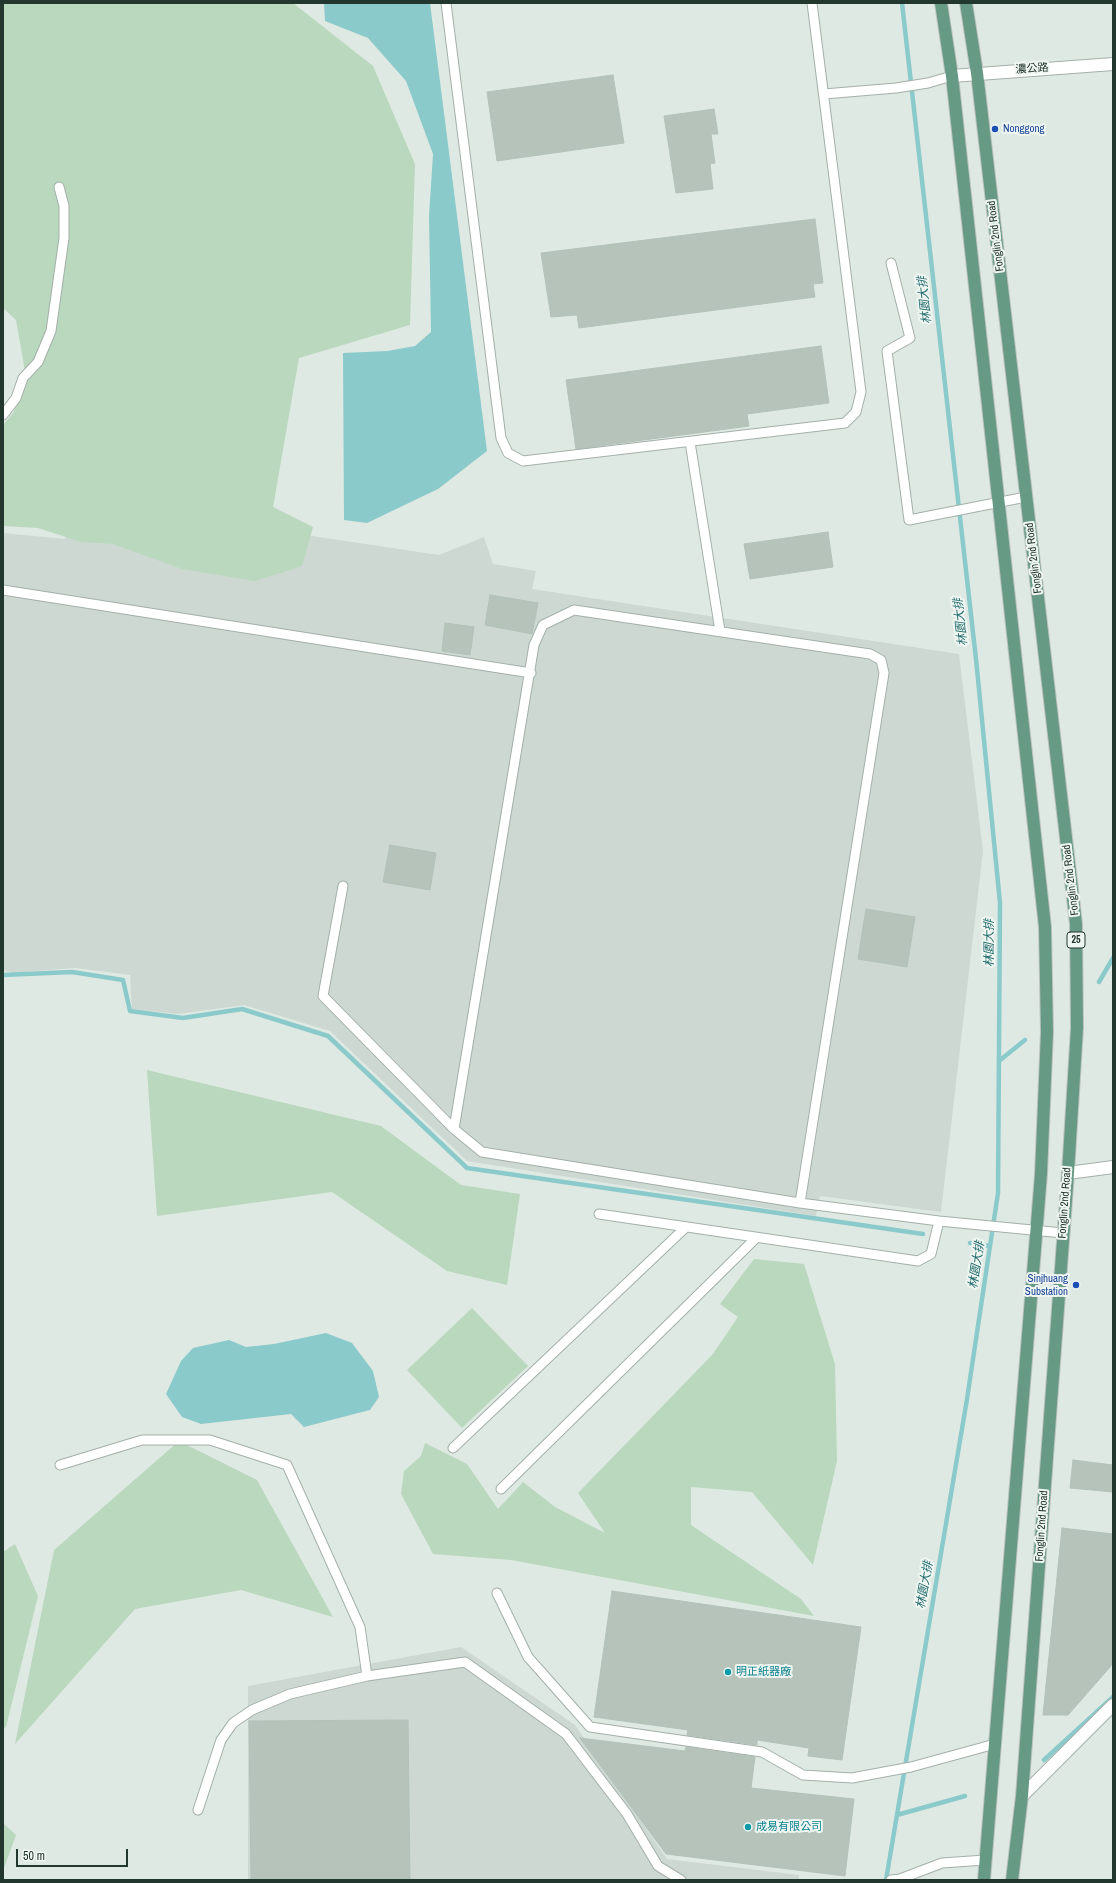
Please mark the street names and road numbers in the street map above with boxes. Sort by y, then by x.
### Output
street label: 濃公路 [1015,61,1049,77]
street label: Fonglin 2nd Road [985,200,1007,272]
street label: Fonglin 2nd Road [1023,522,1045,594]
street label: Fonglin 2nd Road [1060,844,1082,916]
road number: 25 [1067,932,1085,948]
street label: Fonglin 2nd Road [1056,1167,1074,1239]
street label: Fonglin 2nd Road [1033,1490,1051,1562]

